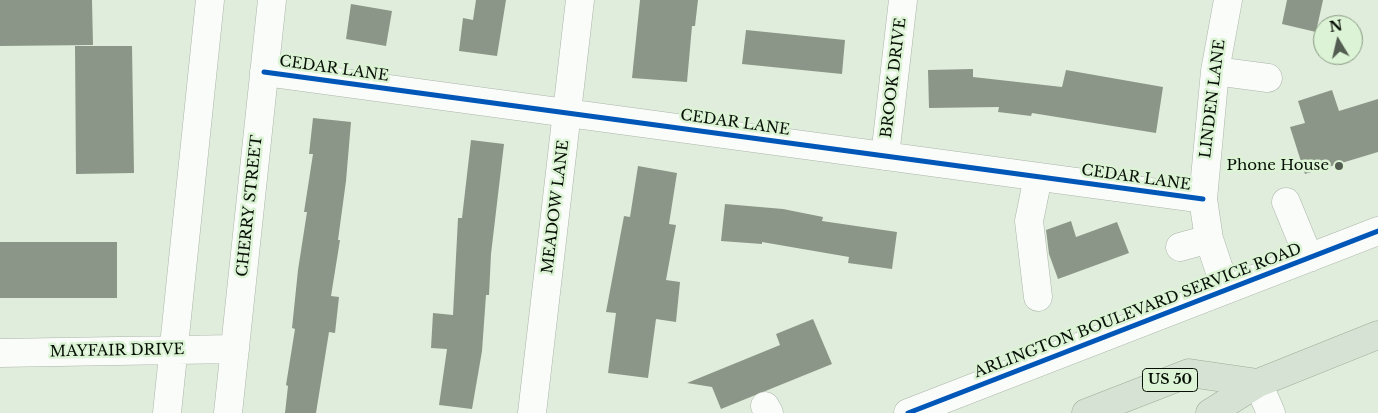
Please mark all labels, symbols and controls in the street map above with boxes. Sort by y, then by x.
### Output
north arrow [1313,15,1363,65]
text: N [1328,16,1344,36]
street label: BROOK DRIVE [878,17,910,139]
street label: LINDEN LANE [1197,39,1229,159]
street label: CEDAR LANE [278,52,390,86]
street label: CEDAR LANE [679,106,791,140]
street label: CHERRY STREET [234,134,266,278]
street label: MEADOW LANE [539,139,573,275]
place label: Phone House [1227,157,1329,175]
marker: Phone House [1333,160,1345,172]
street label: CEDAR LANE [1080,161,1192,195]
street label: ARLINGTON BOULEVARD SERVICE ROAD [972,240,1304,382]
street label: MAYFAIR DRIVE [50,341,184,361]
road number: US 50 [1142,368,1198,392]

